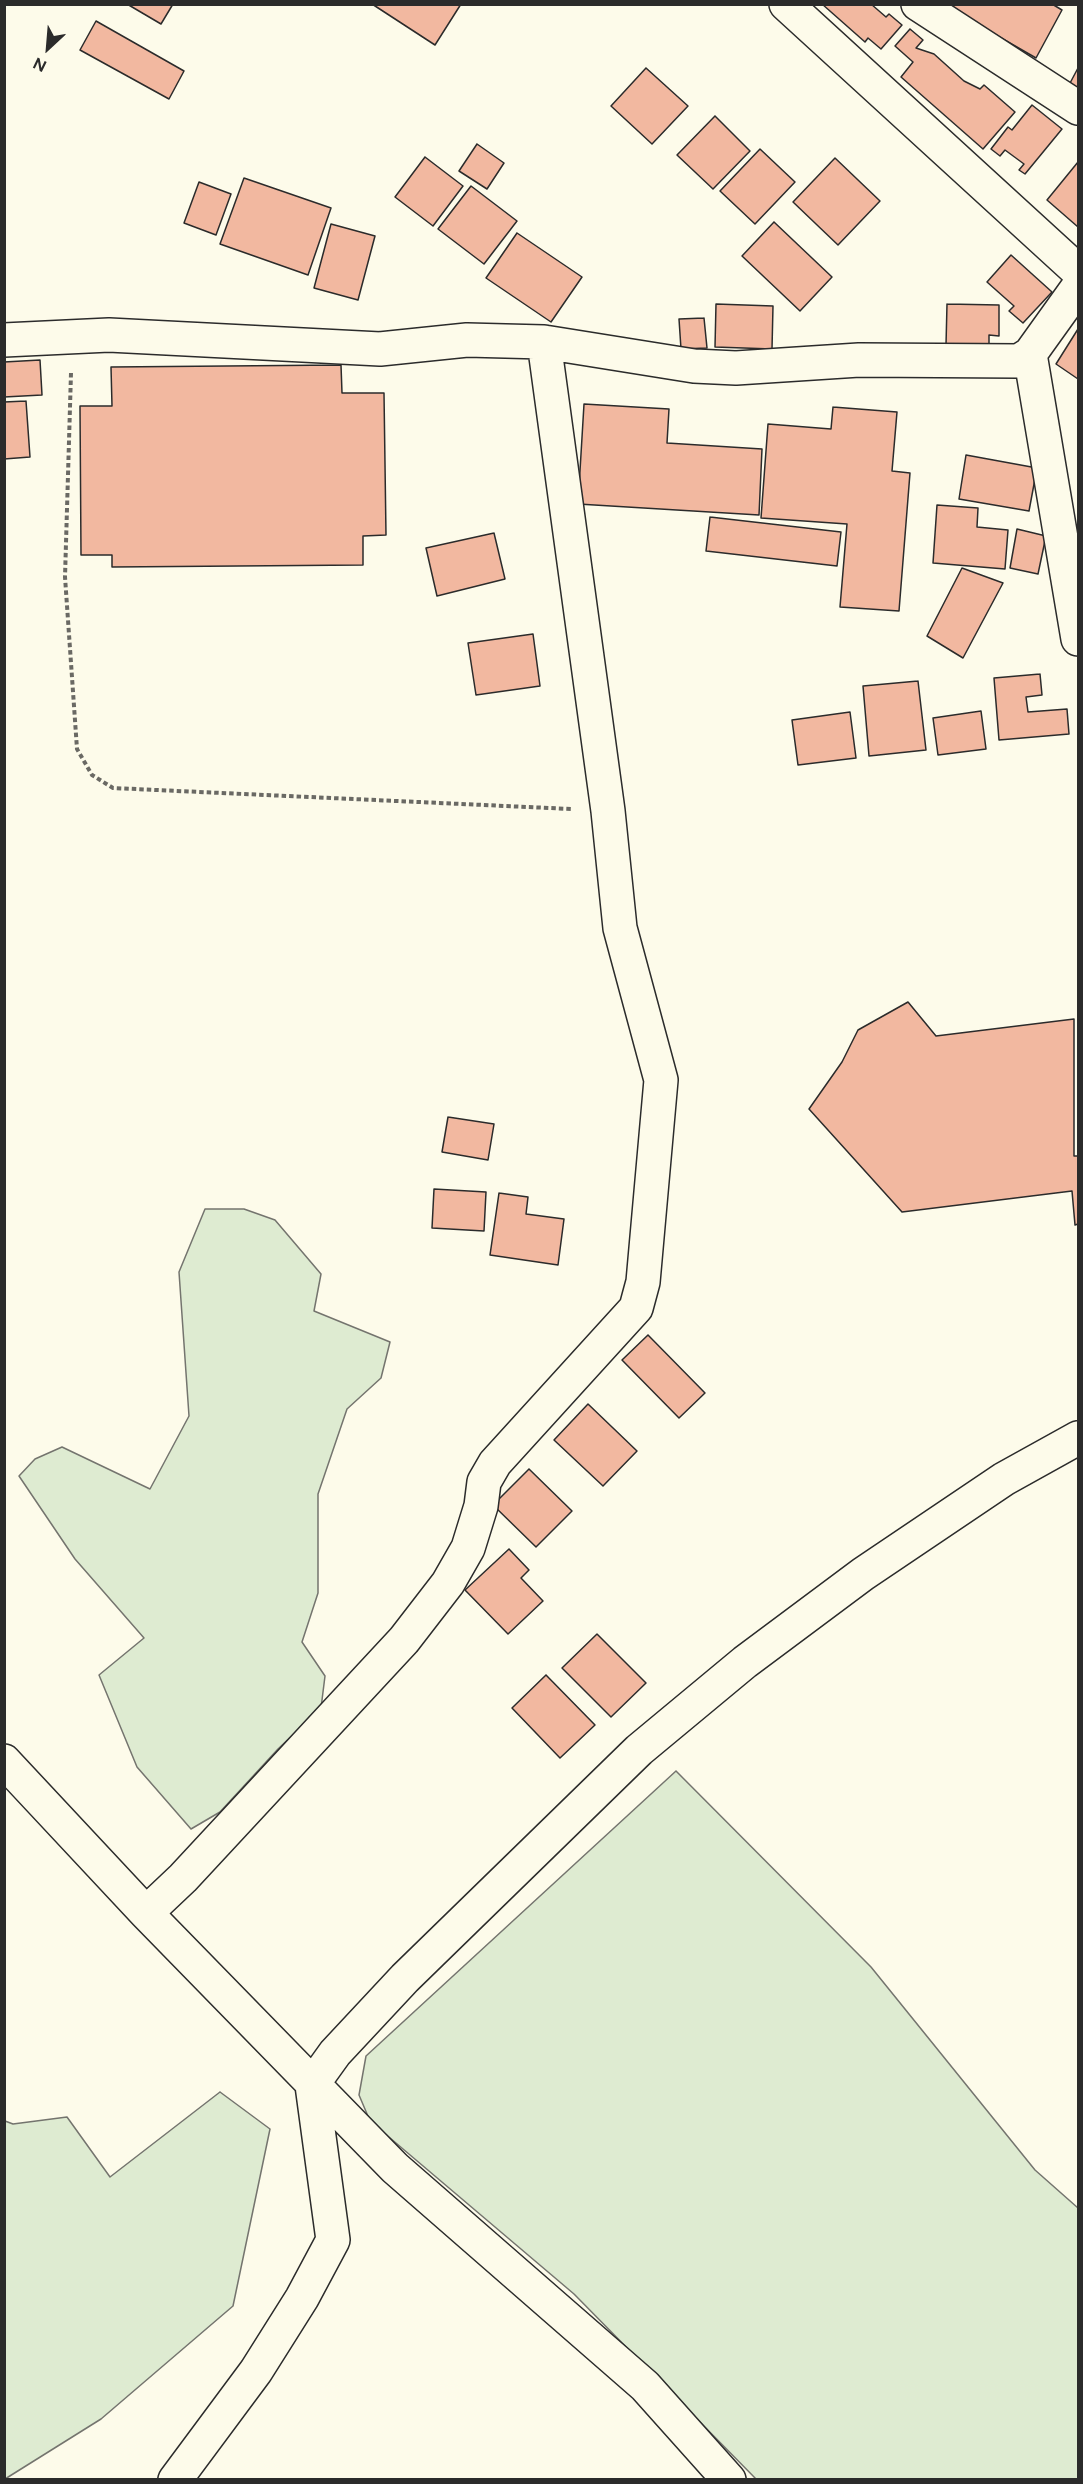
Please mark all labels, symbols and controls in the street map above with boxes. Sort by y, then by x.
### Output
north arrow [18,18,78,78]
text: N [30,53,50,76]

